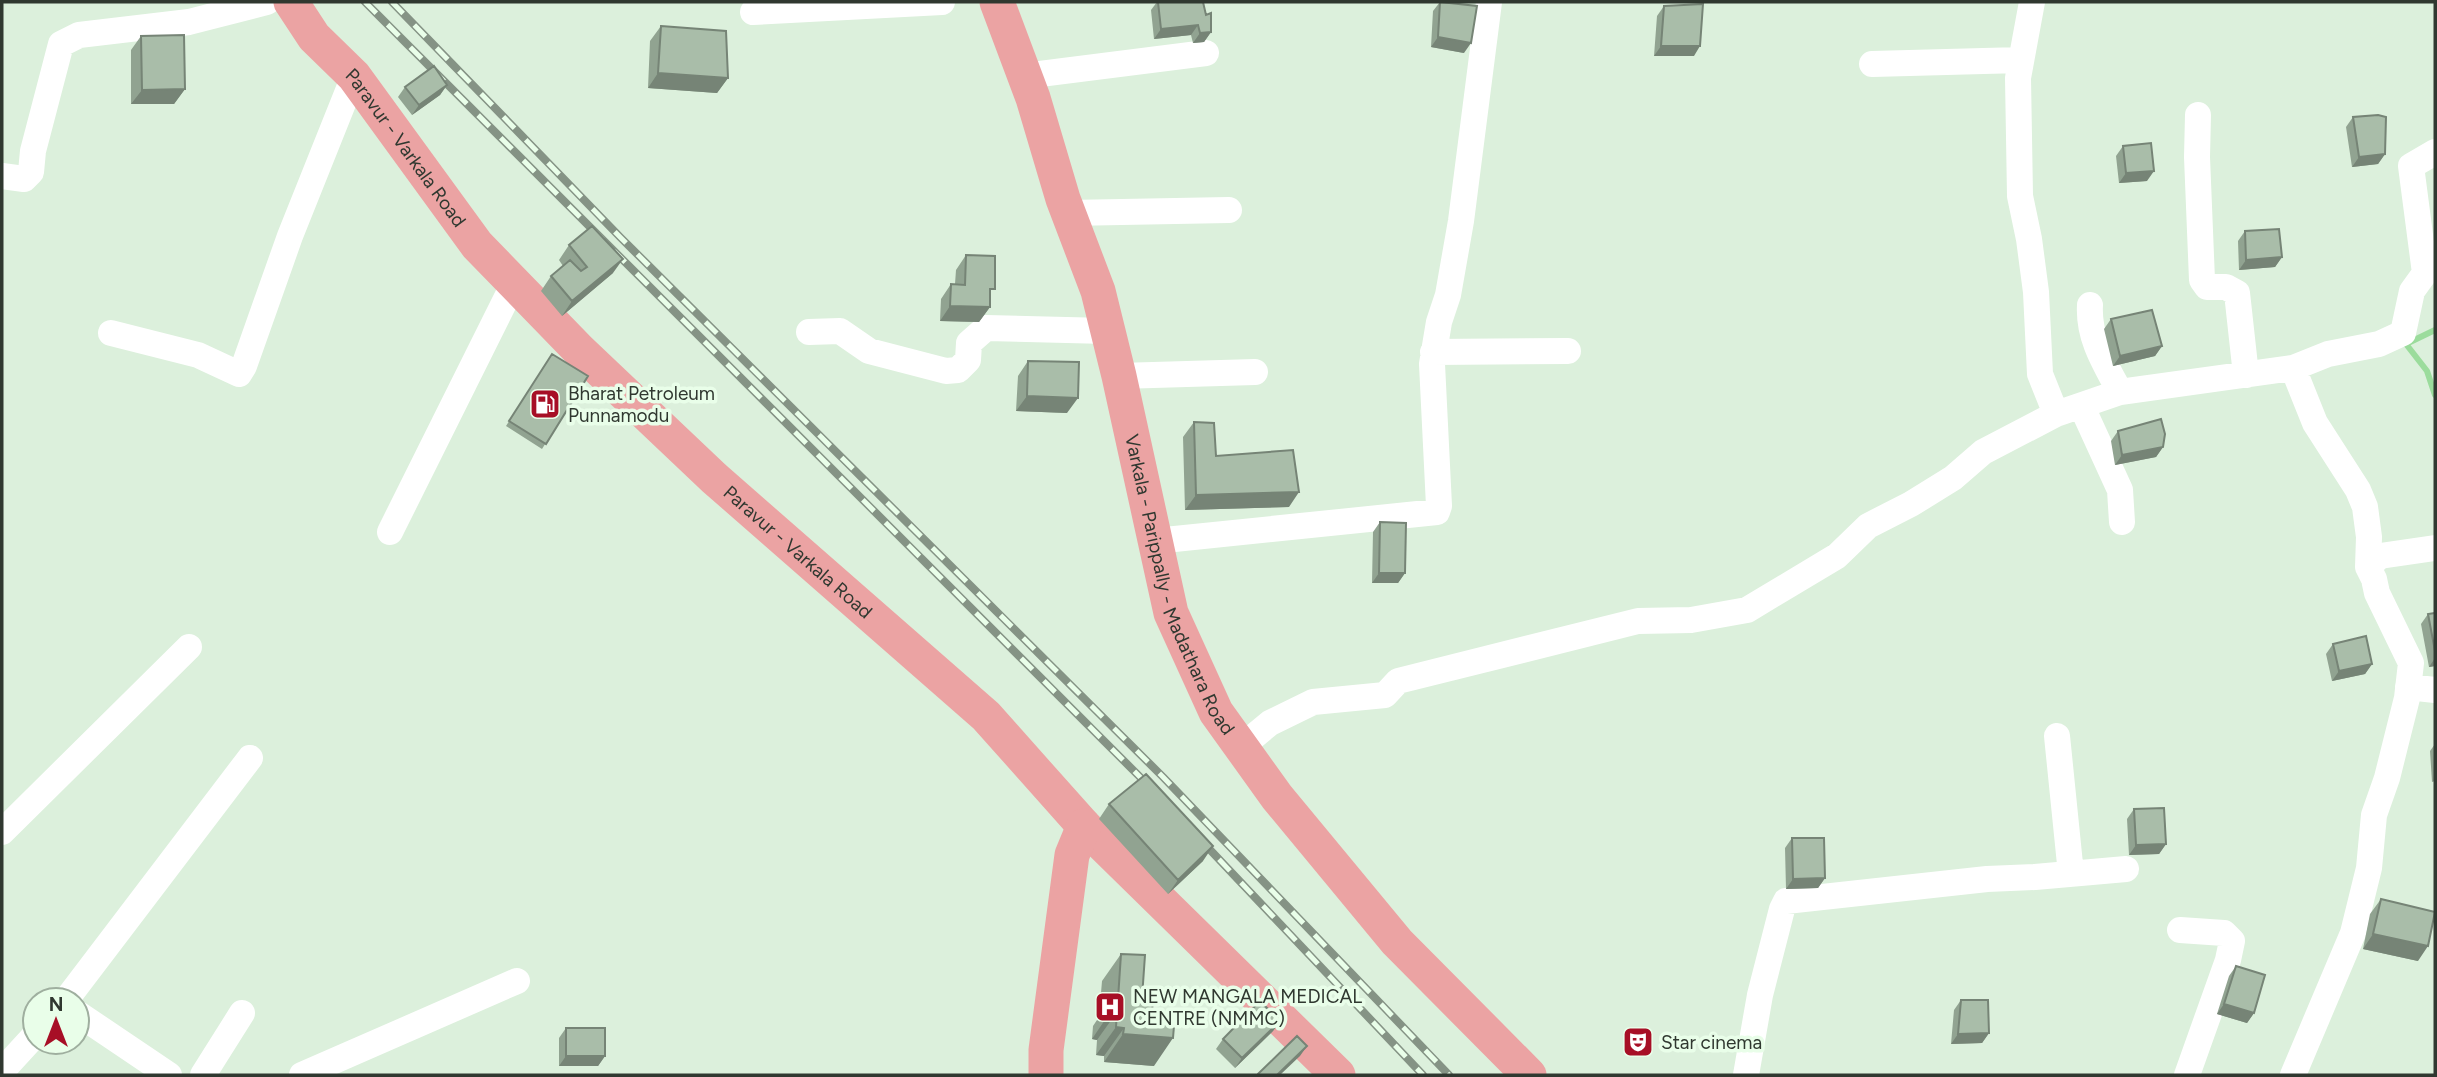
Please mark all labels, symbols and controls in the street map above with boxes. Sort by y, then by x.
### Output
street label: Paravur - Varkala Road [341,63,471,231]
place label: Bharat Petroleum Punnamodu [568,382,715,427]
fuel station icon: Bharat Petroleum Punnamodu [528,387,562,421]
street label: Varkala - Parippally - Madathara Road [1120,432,1240,739]
street label: Paravur - Varkala Road [719,481,877,623]
place label: NEW MANGALA MEDICAL CENTRE (NMMC) [1133,985,1362,1030]
north arrow [21,986,91,1056]
hospital icon: NEW MANGALA MEDICAL CENTRE (NMMC) [1093,990,1127,1024]
text: N [49,993,63,1016]
theatre icon: Star cinema [1621,1025,1655,1059]
place label: Star cinema [1661,1031,1762,1054]

